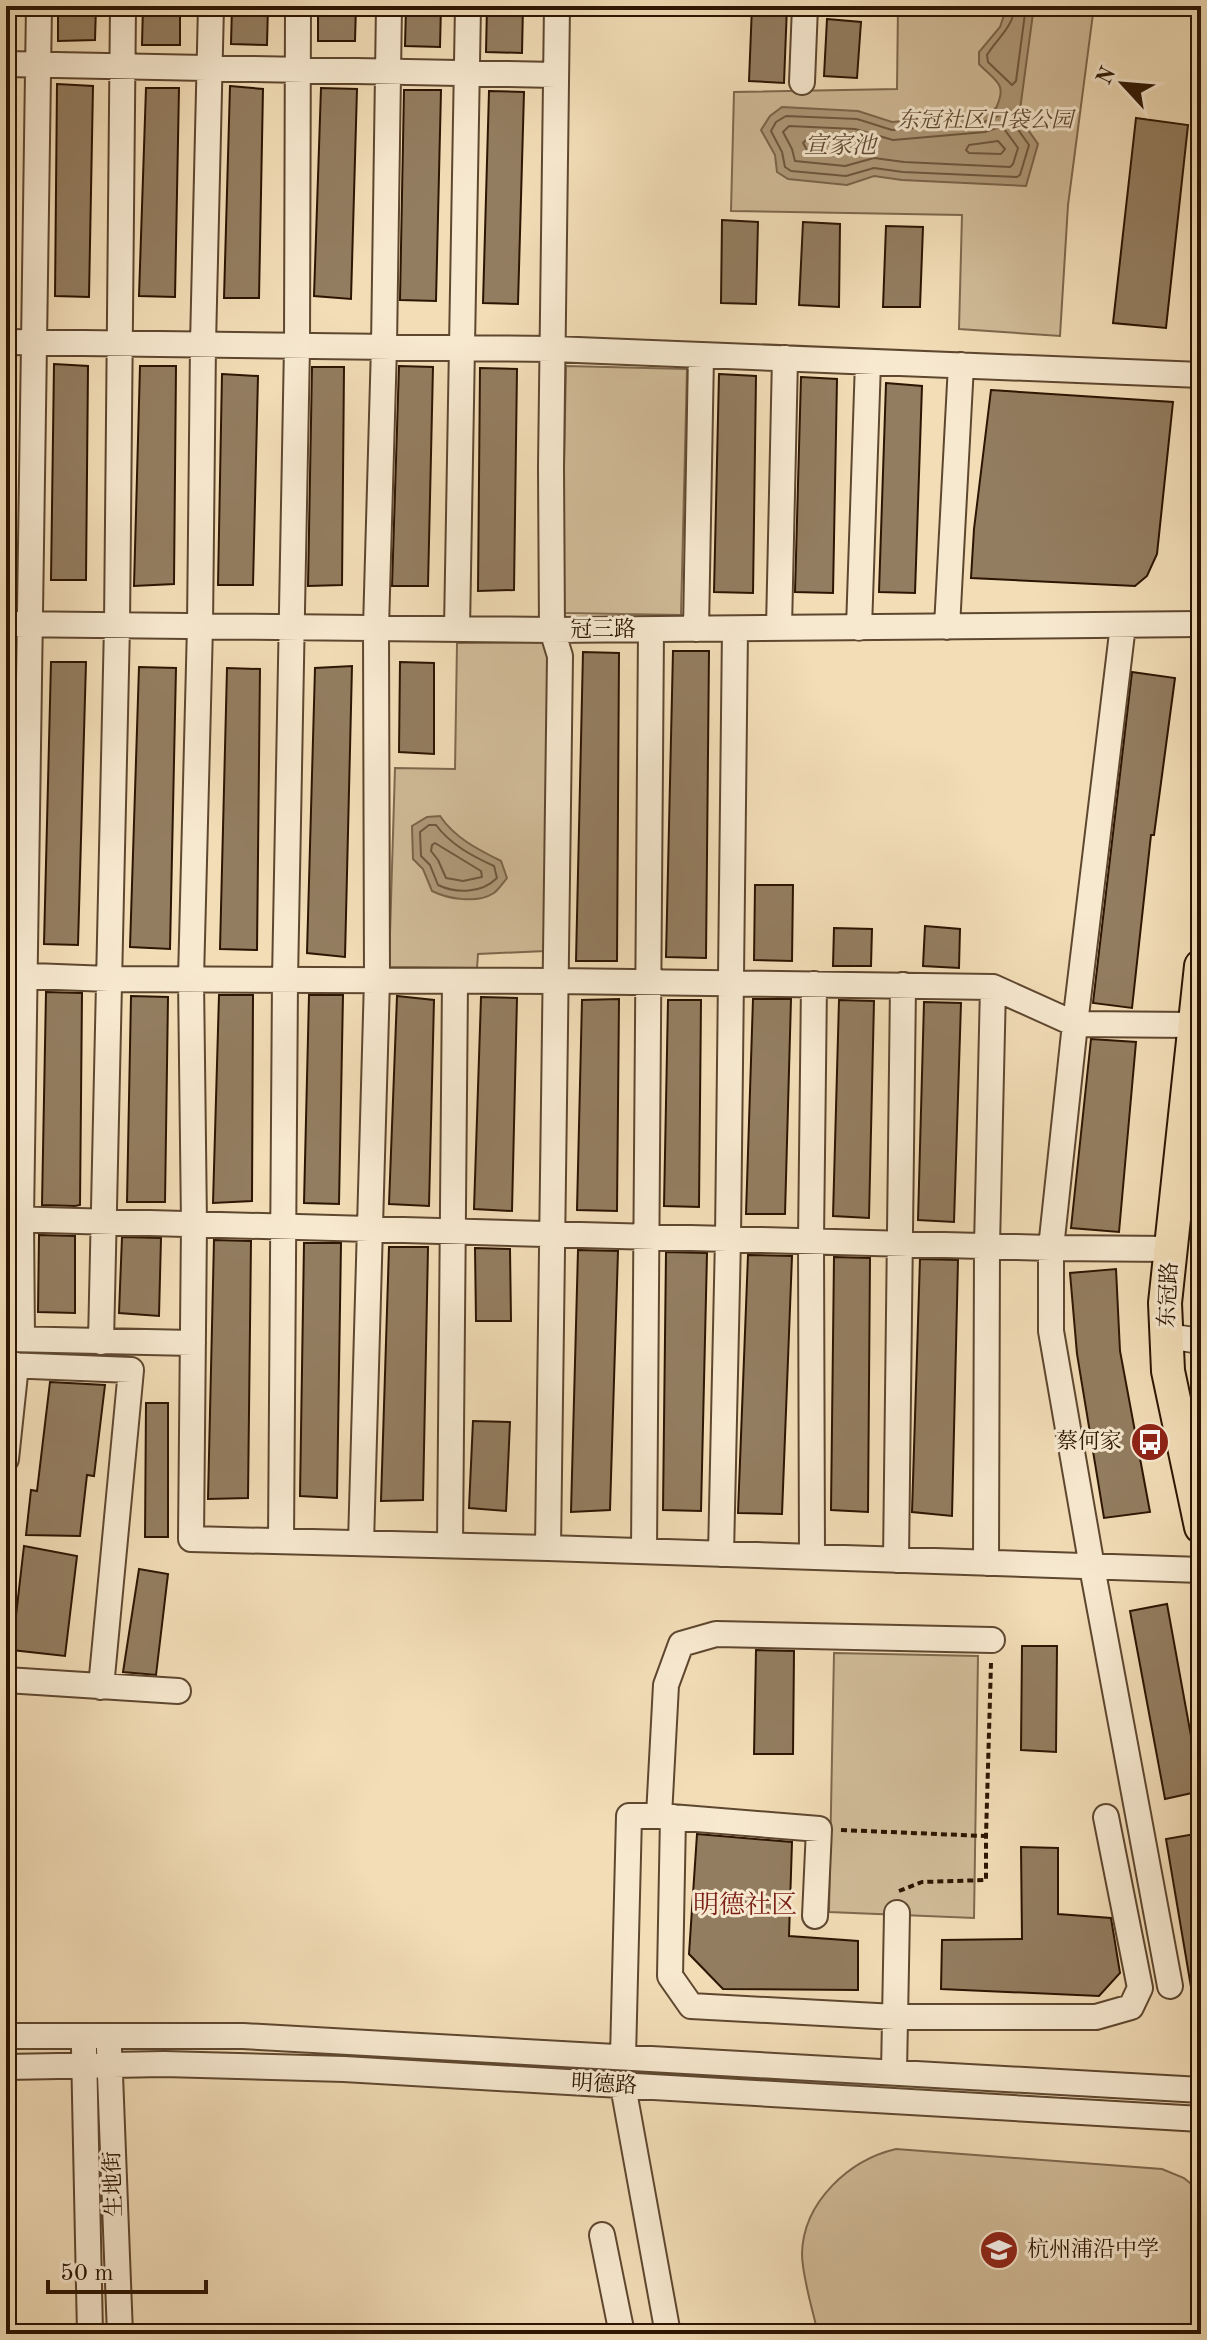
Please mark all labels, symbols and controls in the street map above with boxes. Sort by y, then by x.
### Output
north arrow [1083,44,1163,124]
text: N [1093,64,1120,88]
park label: 东冠社区口袋公园 [897,108,1076,132]
water label: 宣家池 [804,132,879,159]
street label: 冠三路 [570,617,636,641]
street label: 东冠路 [1154,1261,1182,1329]
bus stop icon: 蔡何家 [1129,1421,1171,1463]
place label: 蔡何家 [1056,1429,1122,1453]
district label: 明德社区 [693,1891,797,1919]
street label: 明德路 [570,2070,638,2098]
street label: 生地街 [100,2151,126,2217]
school or university icon: 杭州浦沿中学 [978,2229,1020,2271]
place label: 杭州浦沿中学 [1027,2237,1159,2261]
scale bar [48,2244,206,2294]
text: 50 m [60,2262,114,2286]

